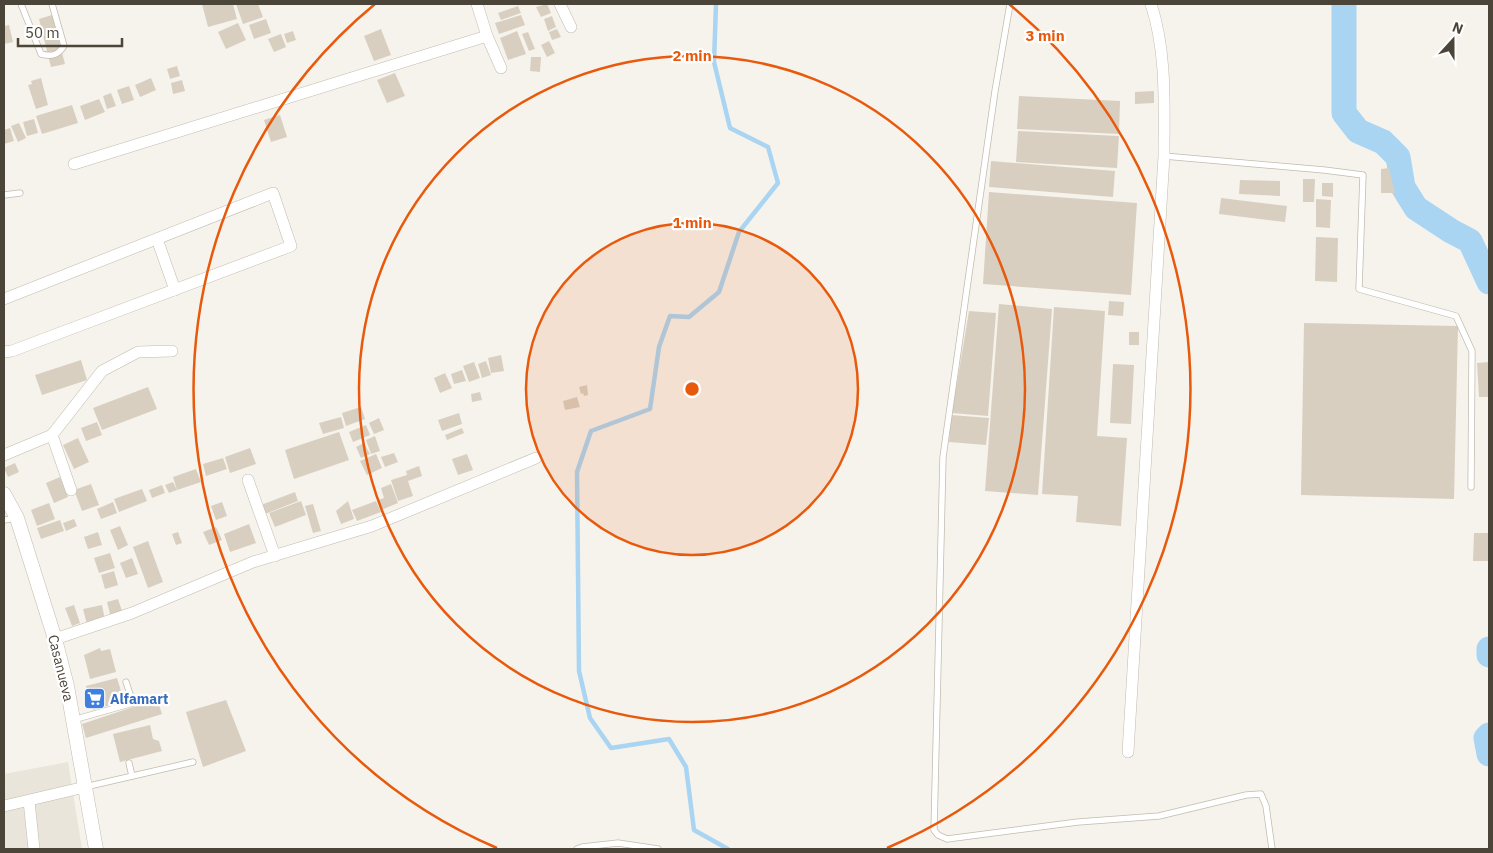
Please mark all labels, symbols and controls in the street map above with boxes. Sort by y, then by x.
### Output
scale bar [18,15,121,47]
north arrow [1428,15,1478,65]
text: N [1450,18,1466,38]
text: 50 m [25,23,60,42]
text: 3 min [1025,26,1065,45]
text: 2 min [672,46,712,65]
text: 1 min [672,213,712,232]
centre of rings [683,380,701,398]
street label: Casanueva [44,633,78,704]
supermarket icon: Alfamart [82,687,106,711]
place label: Alfamart [110,690,168,708]

